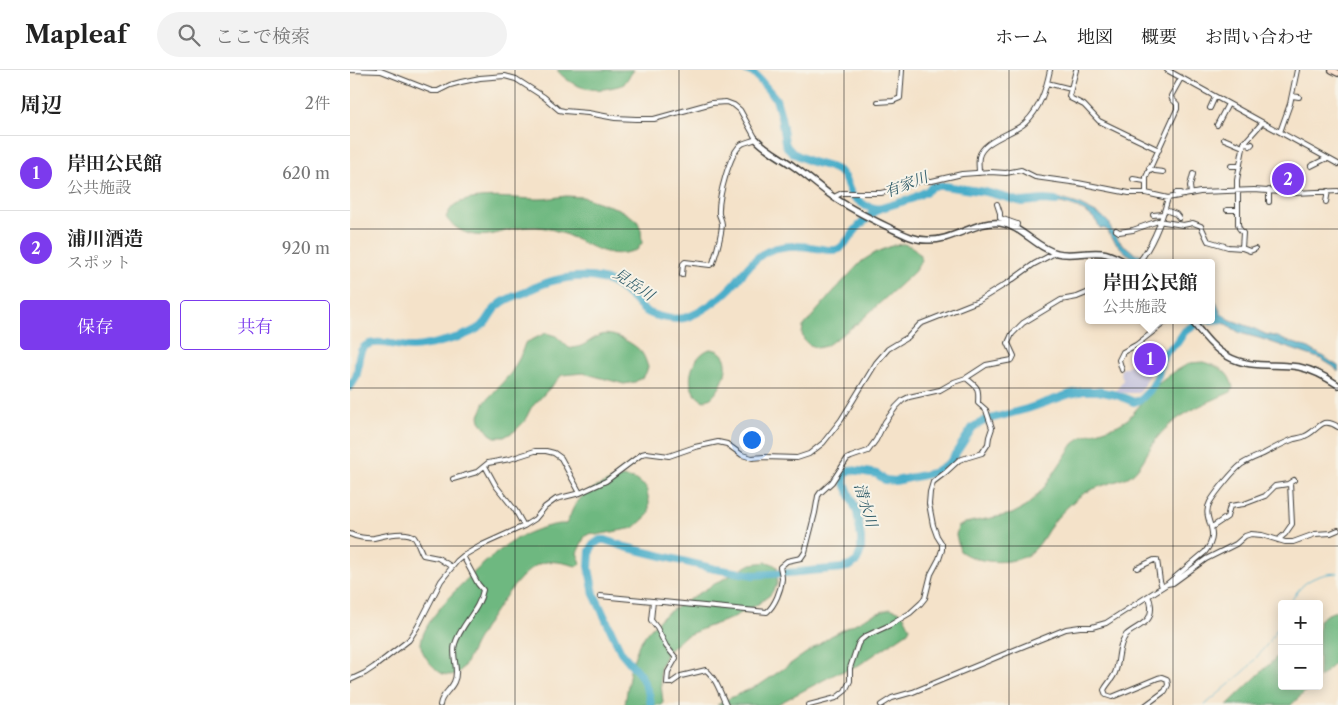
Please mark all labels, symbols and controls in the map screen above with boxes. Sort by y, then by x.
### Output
search box [157,12,507,57]
text: Mapleaf [25,20,127,49]
icon: search [175,21,203,49]
text: ここで検索 [215,25,310,48]
text: ホーム [995,26,1049,48]
text: 地図 [1077,26,1113,48]
text: 概要 [1141,26,1177,48]
text: お問い合わせ [1205,26,1313,48]
text: 周辺 [20,92,62,117]
text: 2件 [305,93,330,113]
text: 岸田公民館 [67,152,162,175]
pin: 2 [1272,160,1304,198]
text: 1 [32,163,40,183]
text: 620 m [282,163,330,183]
water label: 有家川 [882,166,932,201]
text: 公共施設 [67,177,131,197]
text: 浦川酒造 [67,227,143,250]
text: 2 [31,238,41,258]
text: 920 m [282,238,330,258]
text: スポット [67,252,131,272]
popup [1085,259,1215,324]
water label: 見岳川 [610,264,660,306]
text: 岸田公民館 [1102,271,1198,294]
text: 公共施設 [1102,296,1167,316]
button: 保存 [20,300,170,350]
button: 共有 [180,300,330,350]
pin: 1 [1134,340,1166,378]
your location [739,427,765,453]
water label: 清水川 [850,481,882,531]
map controls [1278,600,1323,690]
button: + [1278,600,1323,645]
button: − [1278,645,1323,690]

